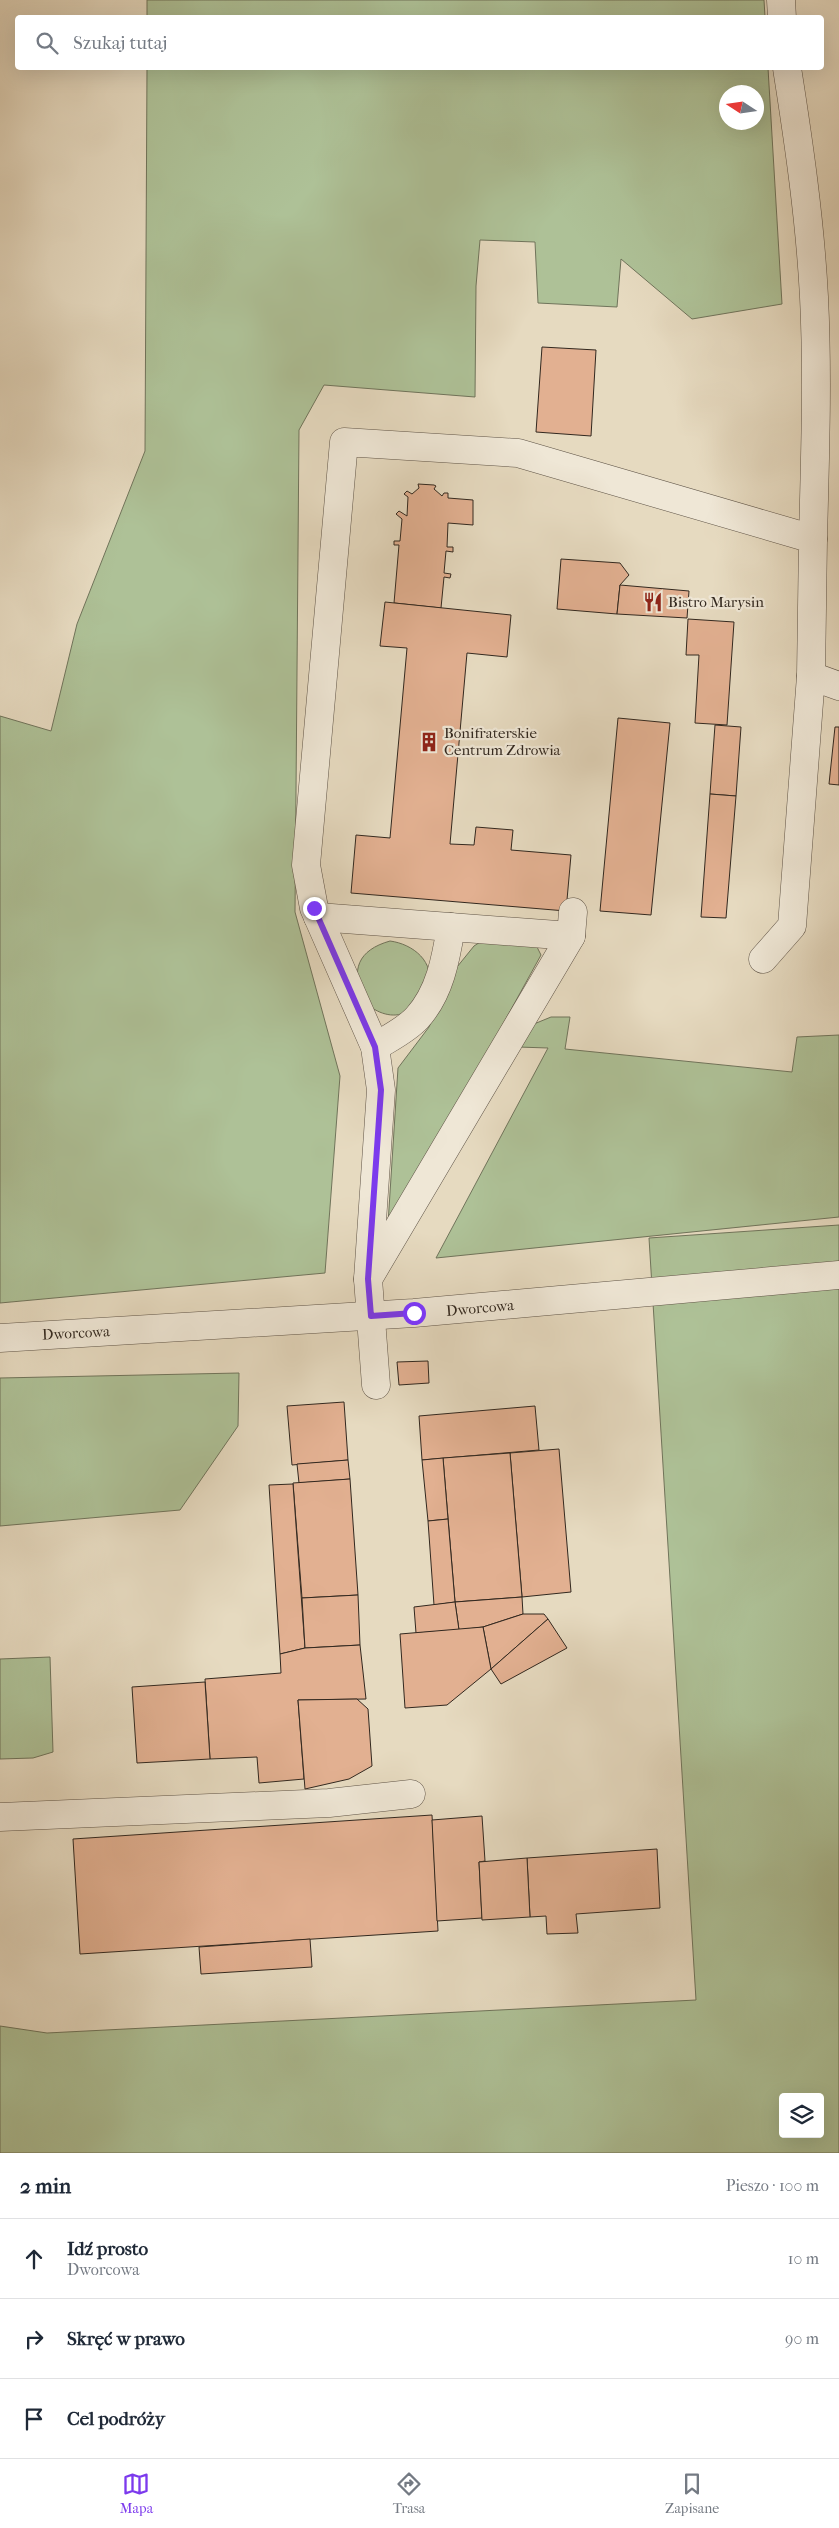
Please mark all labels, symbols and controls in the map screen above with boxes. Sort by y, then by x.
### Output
search box [15,15,824,70]
icon: search [33,29,61,57]
text: Szukaj tutaj [73,32,167,54]
north arrow [719,85,764,130]
restaurant icon: Bistro Marysin [642,591,664,613]
place label: Bistro Marysin [668,593,764,611]
place label: Bonifraterskie Centrum Zdrowia [444,724,562,759]
building icon: Bonifraterskie Centrum Zdrowia [418,731,440,753]
route end [303,897,326,920]
street label: Dworcowa [445,1296,516,1320]
route start [403,1302,426,1325]
street label: Dworcowa [42,1322,111,1344]
map controls [779,2093,824,2138]
button: layers [779,2093,824,2138]
text: 2 min [20,2174,71,2198]
text: Pieszo · 100 m [726,2176,819,2195]
text: Idź prosto [67,2238,148,2260]
icon: ahead [20,2245,48,2273]
text: 10 m [788,2249,819,2268]
text: Dworcowa [67,2260,140,2279]
icon: right [20,2325,48,2353]
text: Skręć w prawo [67,2328,185,2350]
text: 90 m [785,2329,819,2348]
icon: arrive [20,2405,48,2433]
text: Cel podróży [67,2408,165,2430]
tab: Mapa [120,2470,153,2517]
tab: Trasa [393,2470,425,2517]
tab: Zapisane [665,2470,719,2517]

